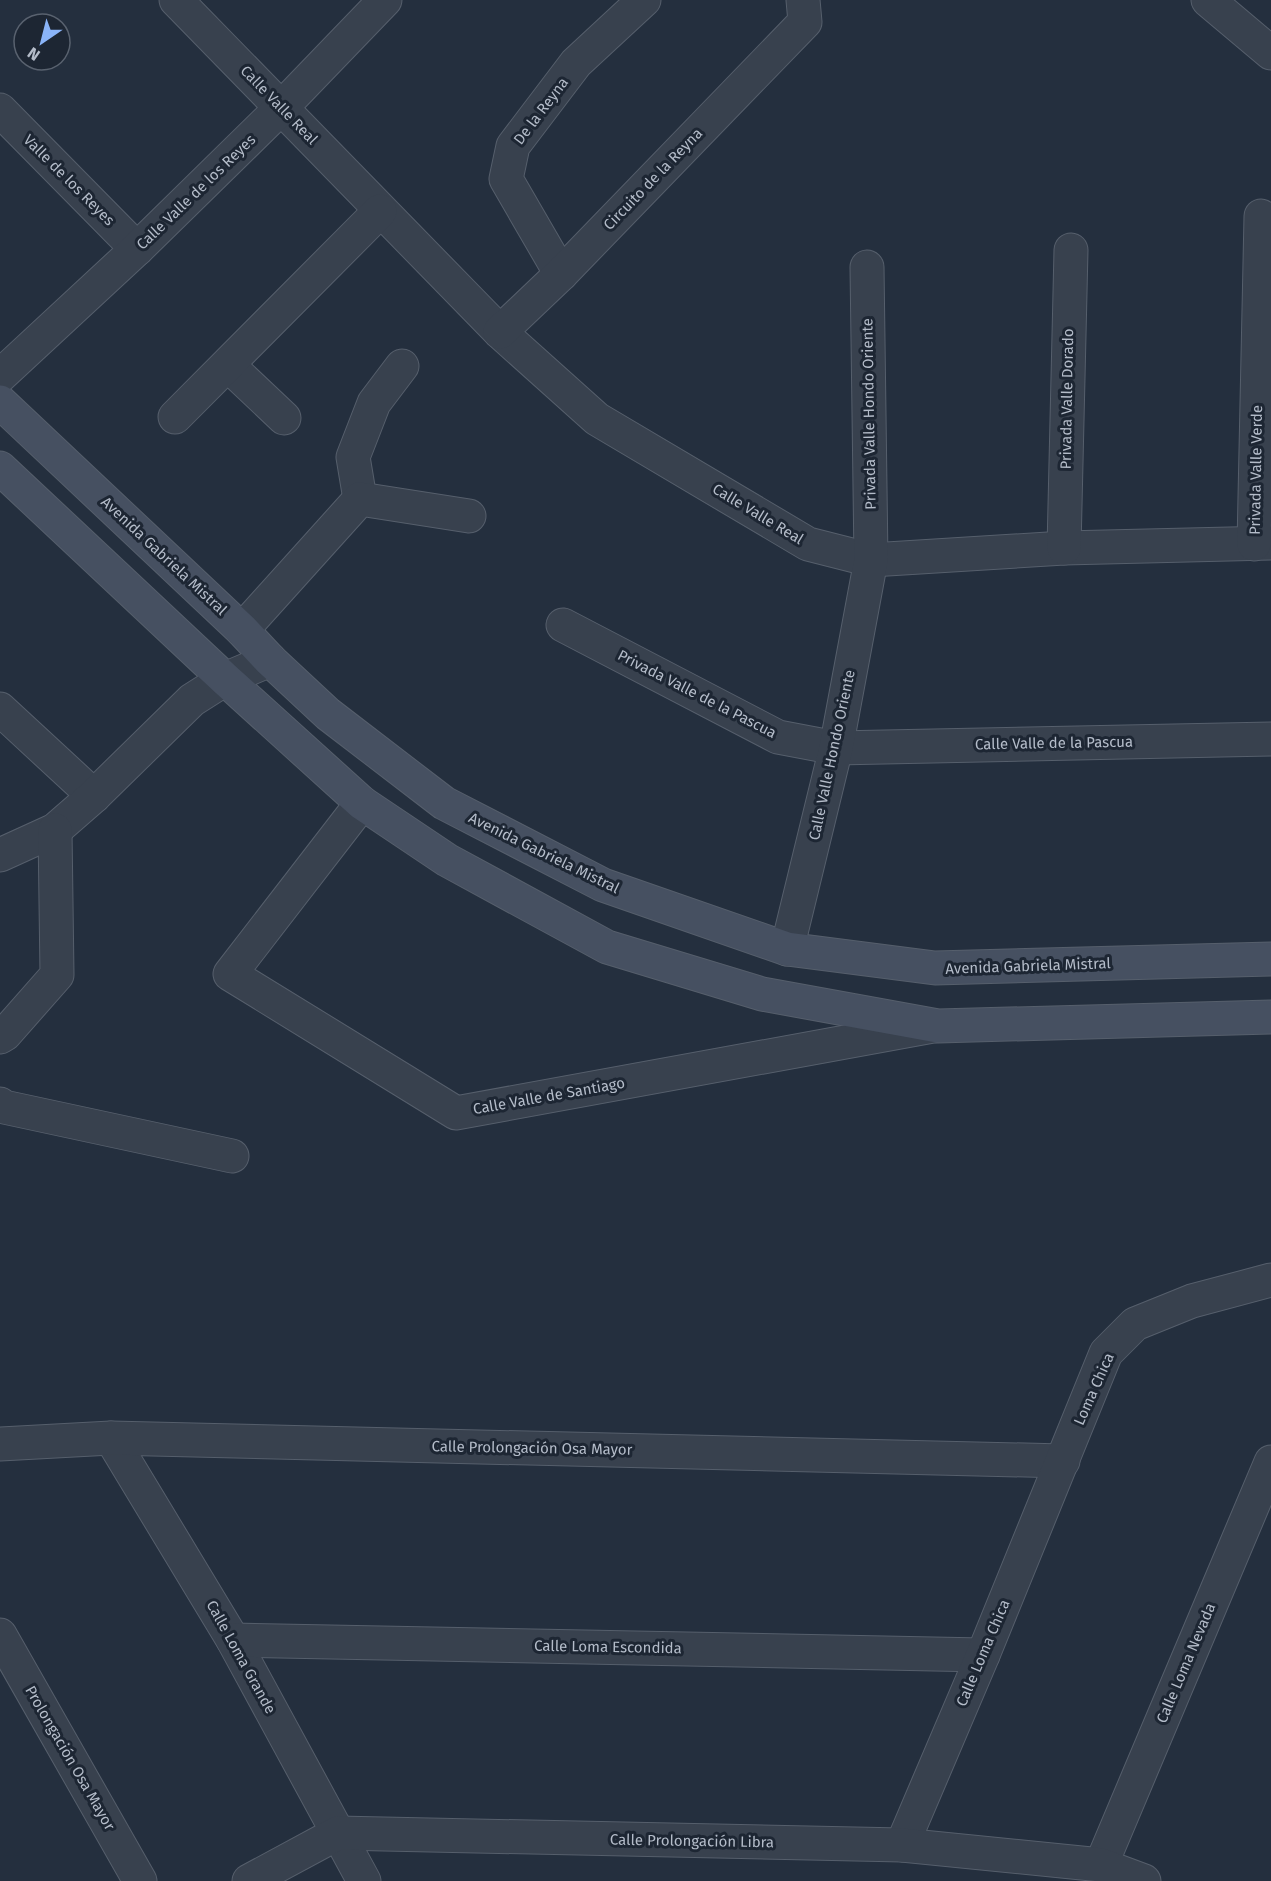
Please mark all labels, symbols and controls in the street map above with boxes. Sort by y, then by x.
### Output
north arrow [12,12,72,72]
text: N [24,43,43,65]
street label: Calle Valle Real [237,62,322,149]
street label: De la Reyna [510,74,572,148]
street label: Circuito de la Reyna [600,124,706,234]
street label: Valle de los Reyes [20,131,118,229]
street label: Calle Valle de los Reyes [133,131,259,253]
street label: Privada Valle Hondo Oriente [858,318,880,510]
street label: Privada Valle Dorado [1057,328,1077,470]
street label: Privada Valle Verde [1246,405,1266,535]
street label: Calle Valle Real [709,480,807,549]
street label: Avenida Gabriela Mistral [97,493,231,619]
street label: Privada Valle de la Pascua [615,646,779,742]
street label: Calle Valle Hondo Oriente [805,668,859,842]
street label: Calle Valle de la Pascua [975,733,1133,753]
street label: Avenida Gabriela Mistral [466,809,623,898]
street label: Avenida Gabriela Mistral [945,954,1112,978]
street label: Calle Valle de Santiago [472,1074,626,1118]
street label: Loma Chica [1070,1350,1118,1428]
street label: Calle Prolongación Osa Mayor [431,1437,633,1459]
street label: Calle Loma Grande [202,1597,280,1717]
street label: Calle Loma Chica [952,1597,1014,1709]
street label: Calle Loma Nevada [1153,1600,1219,1726]
street label: Calle Loma Escondida [534,1637,682,1657]
street label: Prolongación Osa Mayor [21,1683,119,1834]
street label: Calle Prolongación Libra [610,1831,774,1851]

